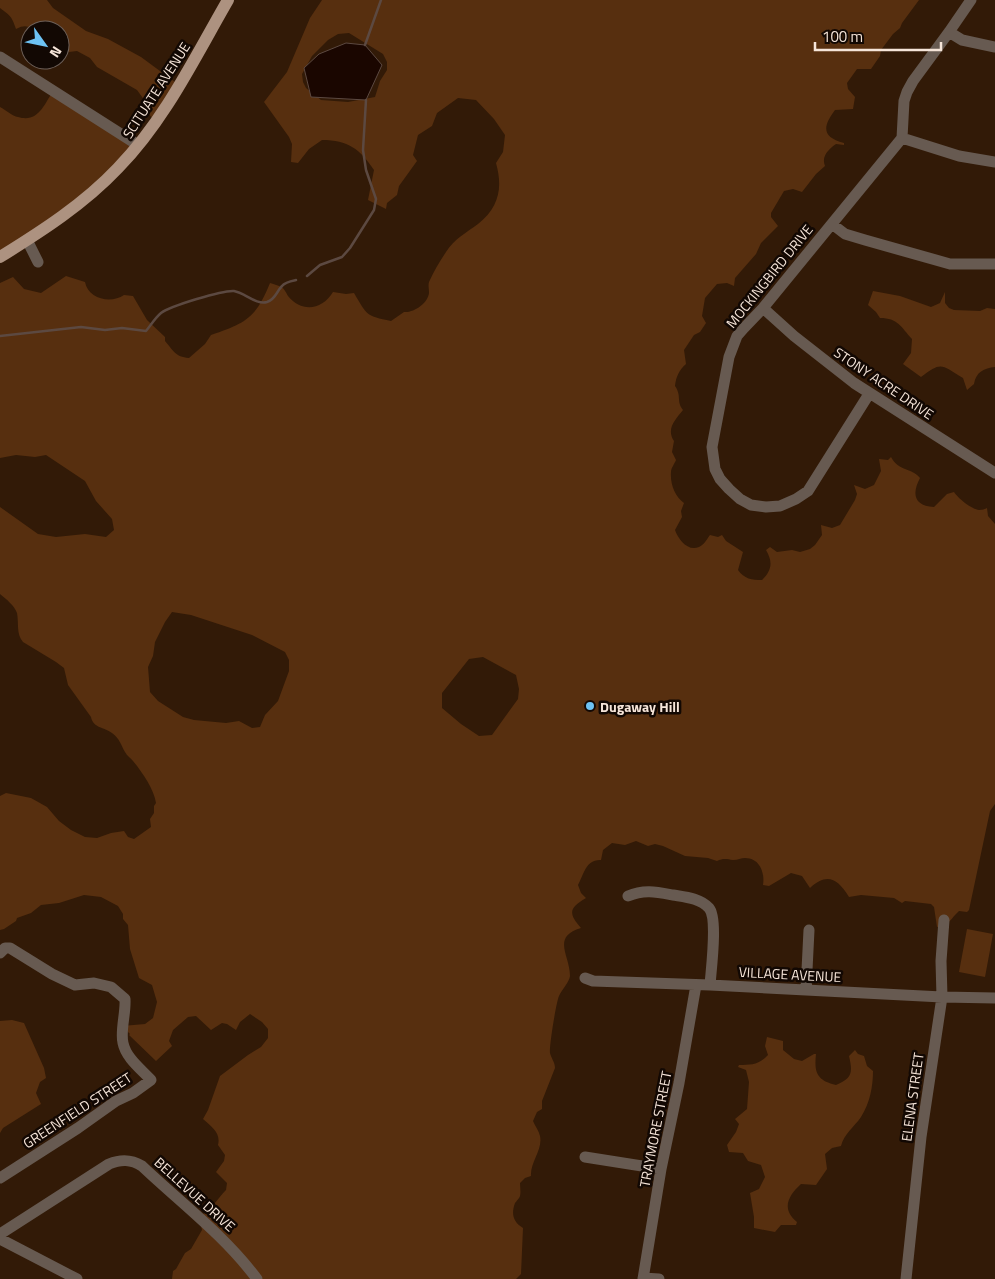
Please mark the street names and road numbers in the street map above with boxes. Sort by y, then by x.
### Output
street label: SCITUATE AVENUE [117,38,195,142]
street label: MOCKINGBIRD DRIVE [721,219,818,332]
street label: STONY ACRE DRIVE [830,342,938,424]
street label: VILLAGE AVENUE [738,961,842,987]
street label: ELENA STREET [895,1051,929,1143]
street label: GREENFIELD STREET [18,1067,136,1153]
street label: TRAYMORE STREET [633,1068,677,1189]
street label: BELLEVUE DRIVE [150,1152,240,1236]

